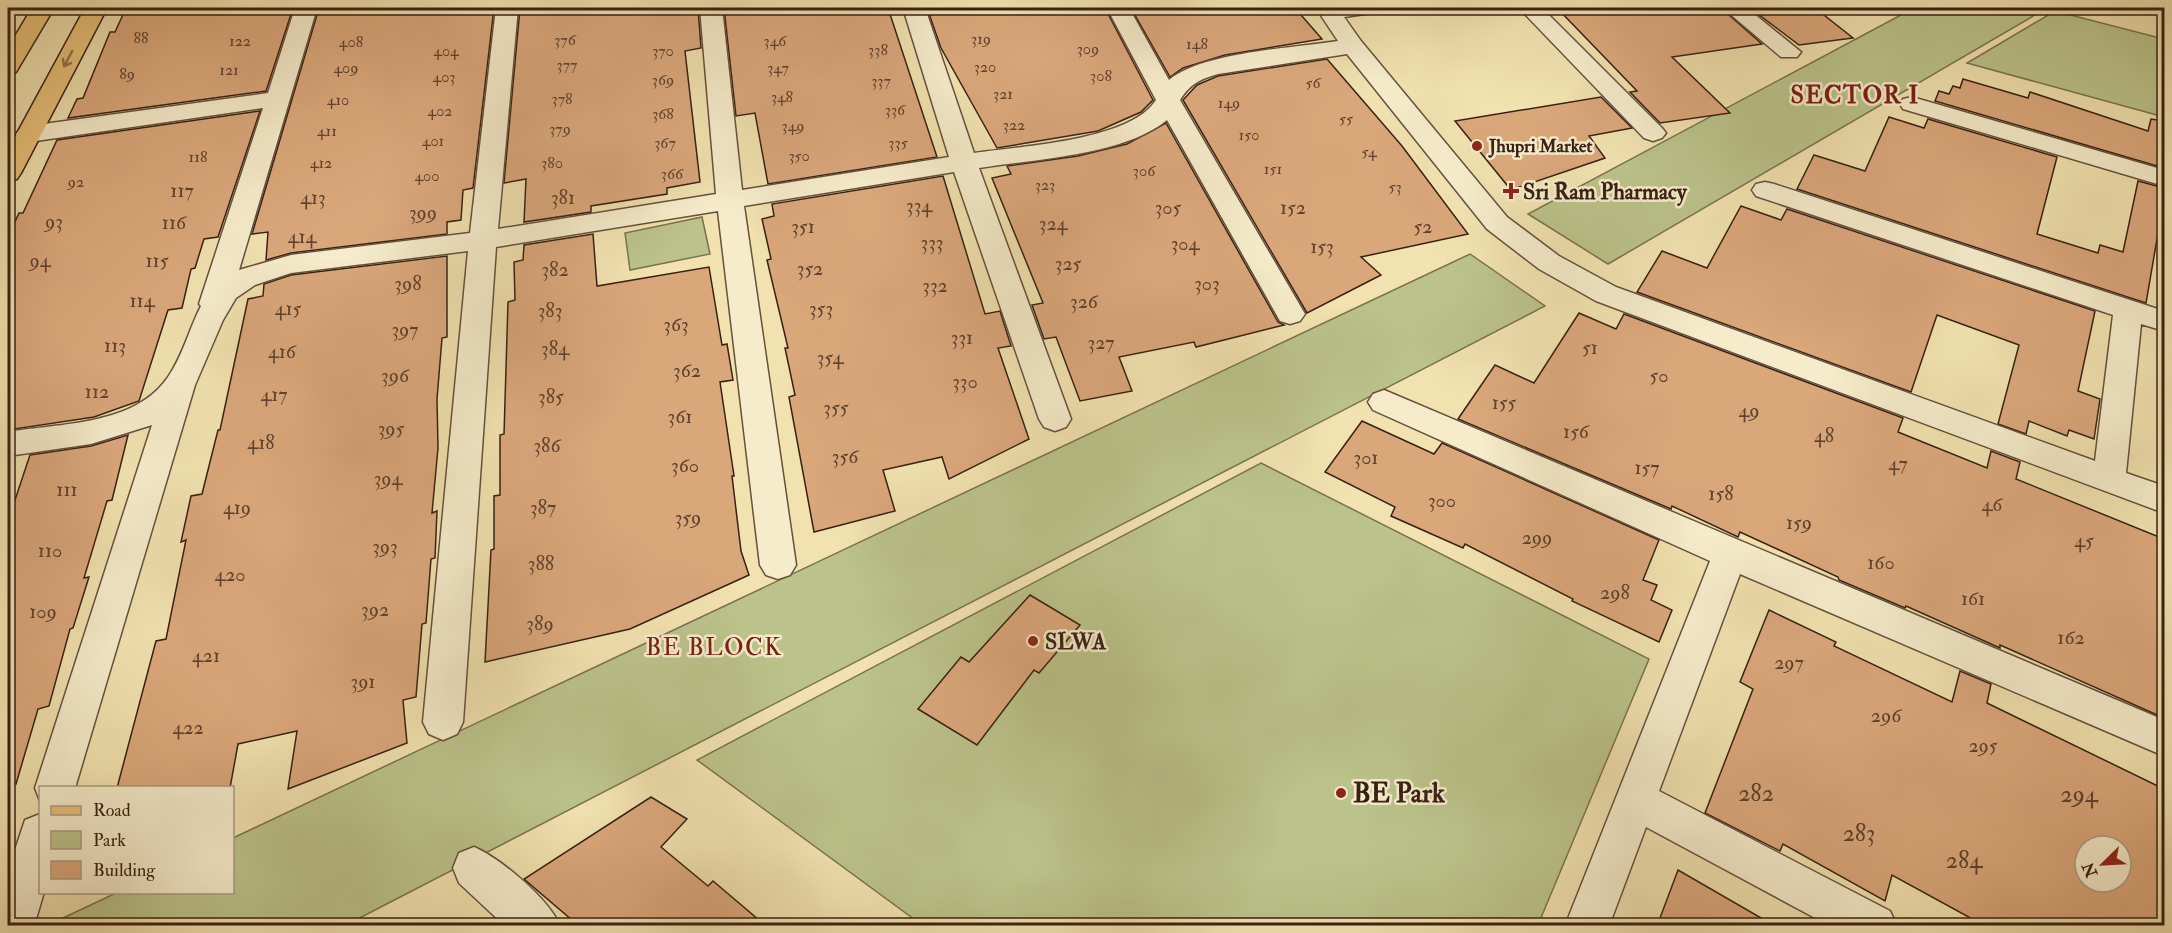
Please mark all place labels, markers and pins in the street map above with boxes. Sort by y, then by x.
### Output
place label: Jhupri Market [1488,135,1593,158]
marker: Jhupri Market [1470,139,1484,153]
place label: Sri Ram Pharmacy [1523,178,1688,207]
marker: Sri Ram Pharmacy [1504,184,1518,198]
place label: SLWA [1045,628,1107,656]
marker: SLWA [1026,634,1040,648]
place label: BE Park [1353,777,1446,810]
marker: BE Park [1334,786,1348,800]

